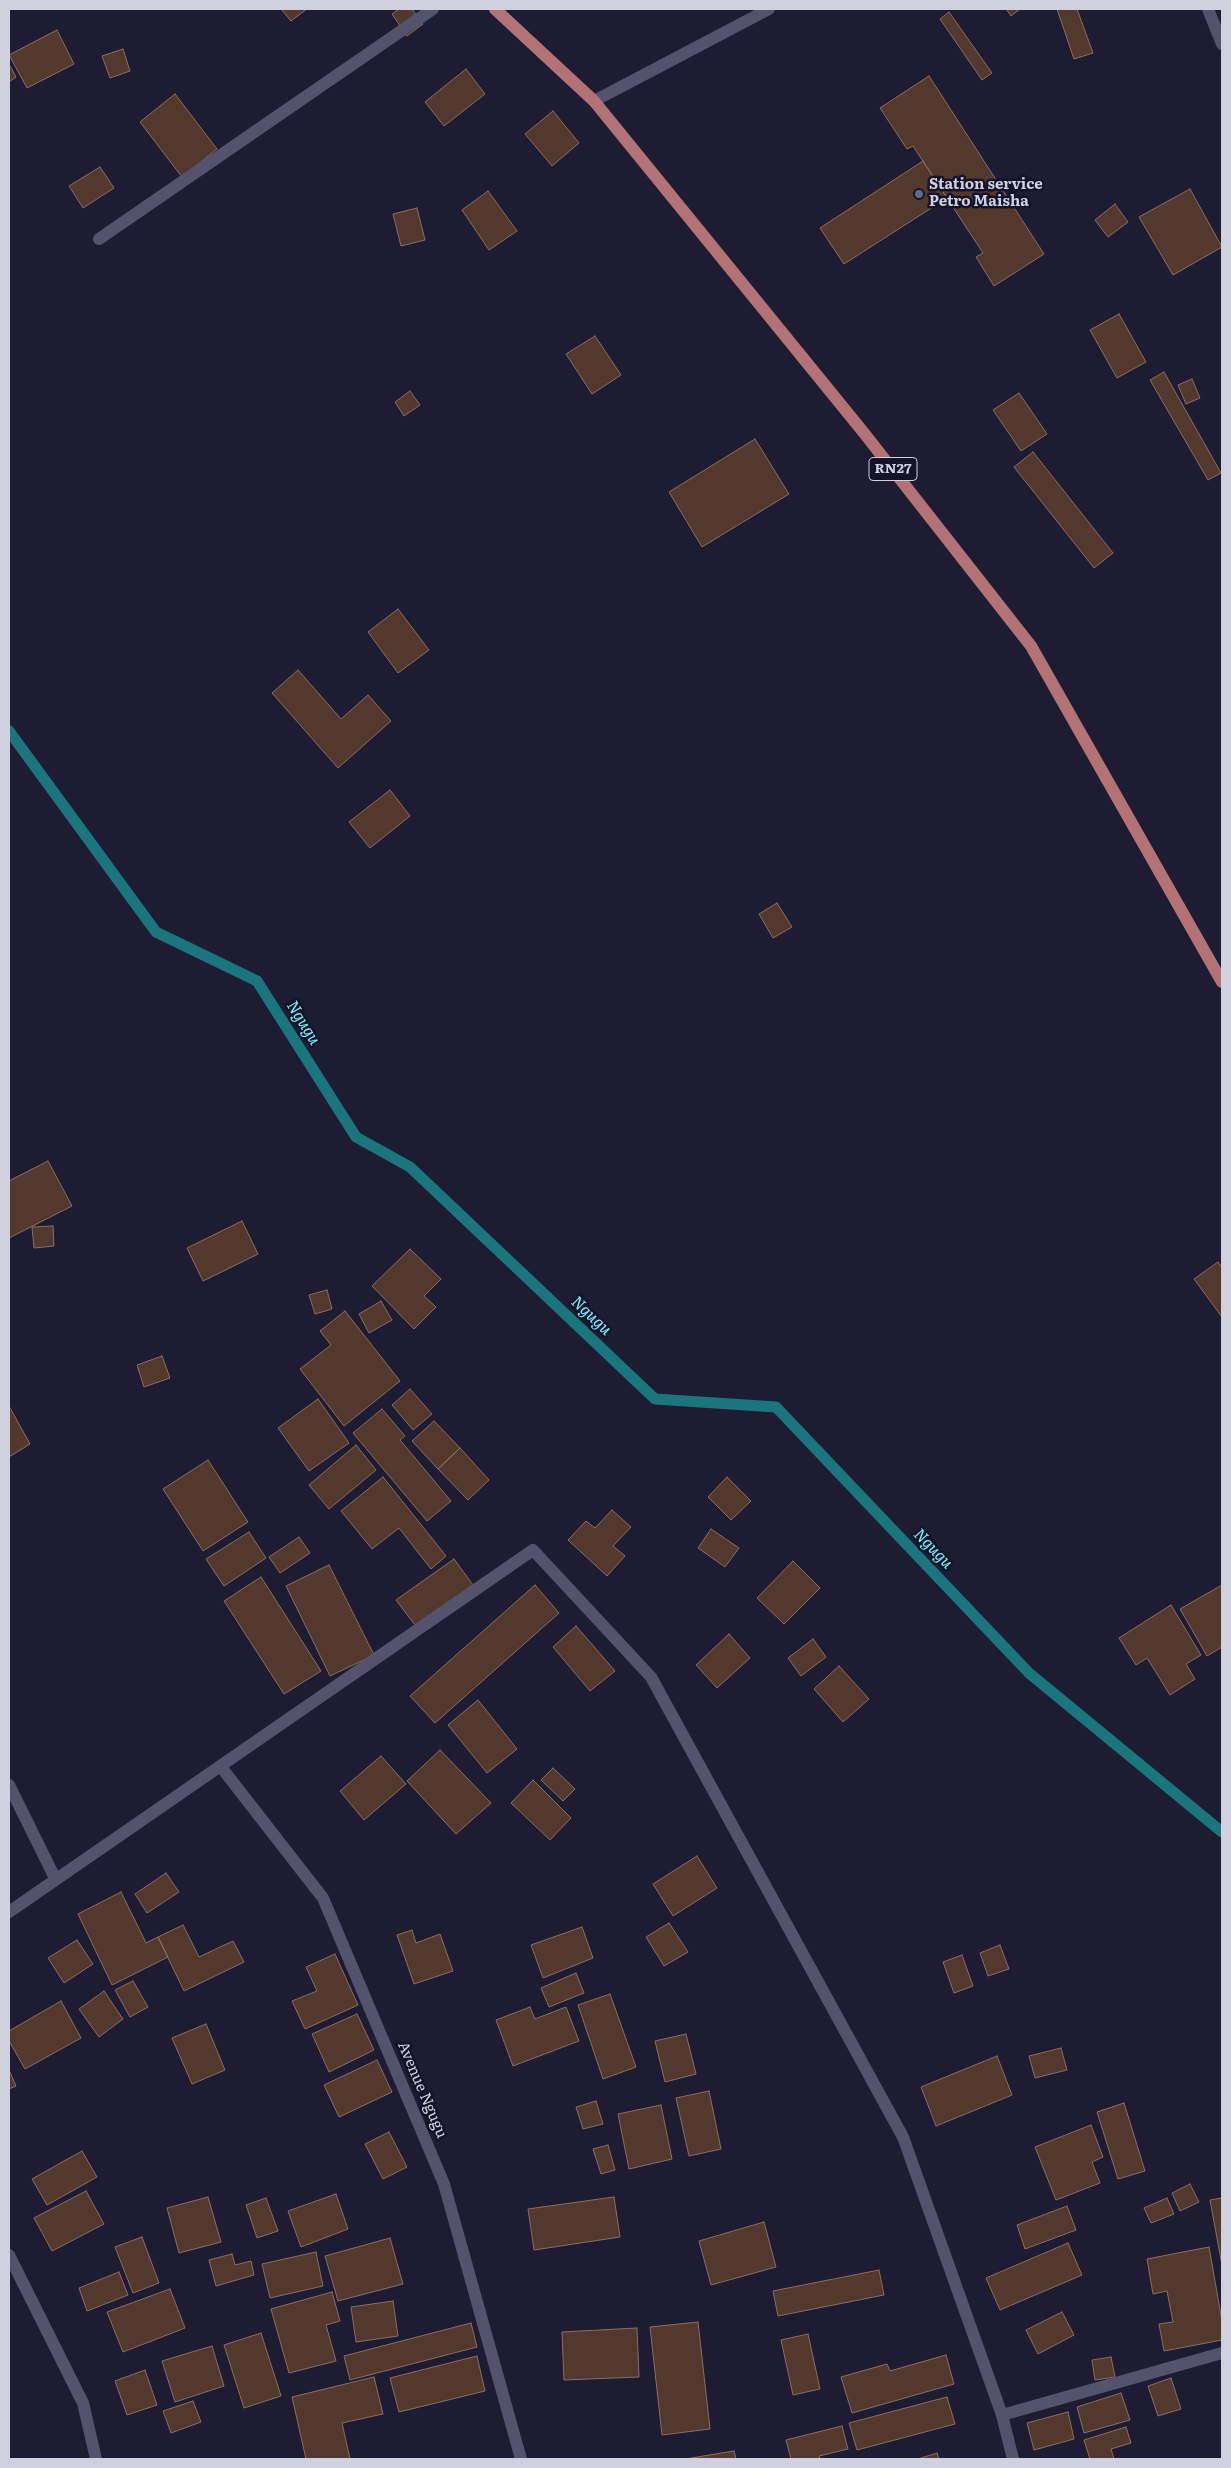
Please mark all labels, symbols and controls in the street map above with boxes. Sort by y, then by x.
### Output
place label: Station service Petro Maisha [929,176,1043,211]
marker: Station service Petro Maisha [913,188,925,200]
road number: RN27 [869,458,917,480]
water label: Ngugu [282,997,324,1049]
water label: Ngugu [567,1293,615,1339]
water label: Ngugu [909,1525,957,1573]
street label: Avenue Ngugu [394,2039,450,2141]

